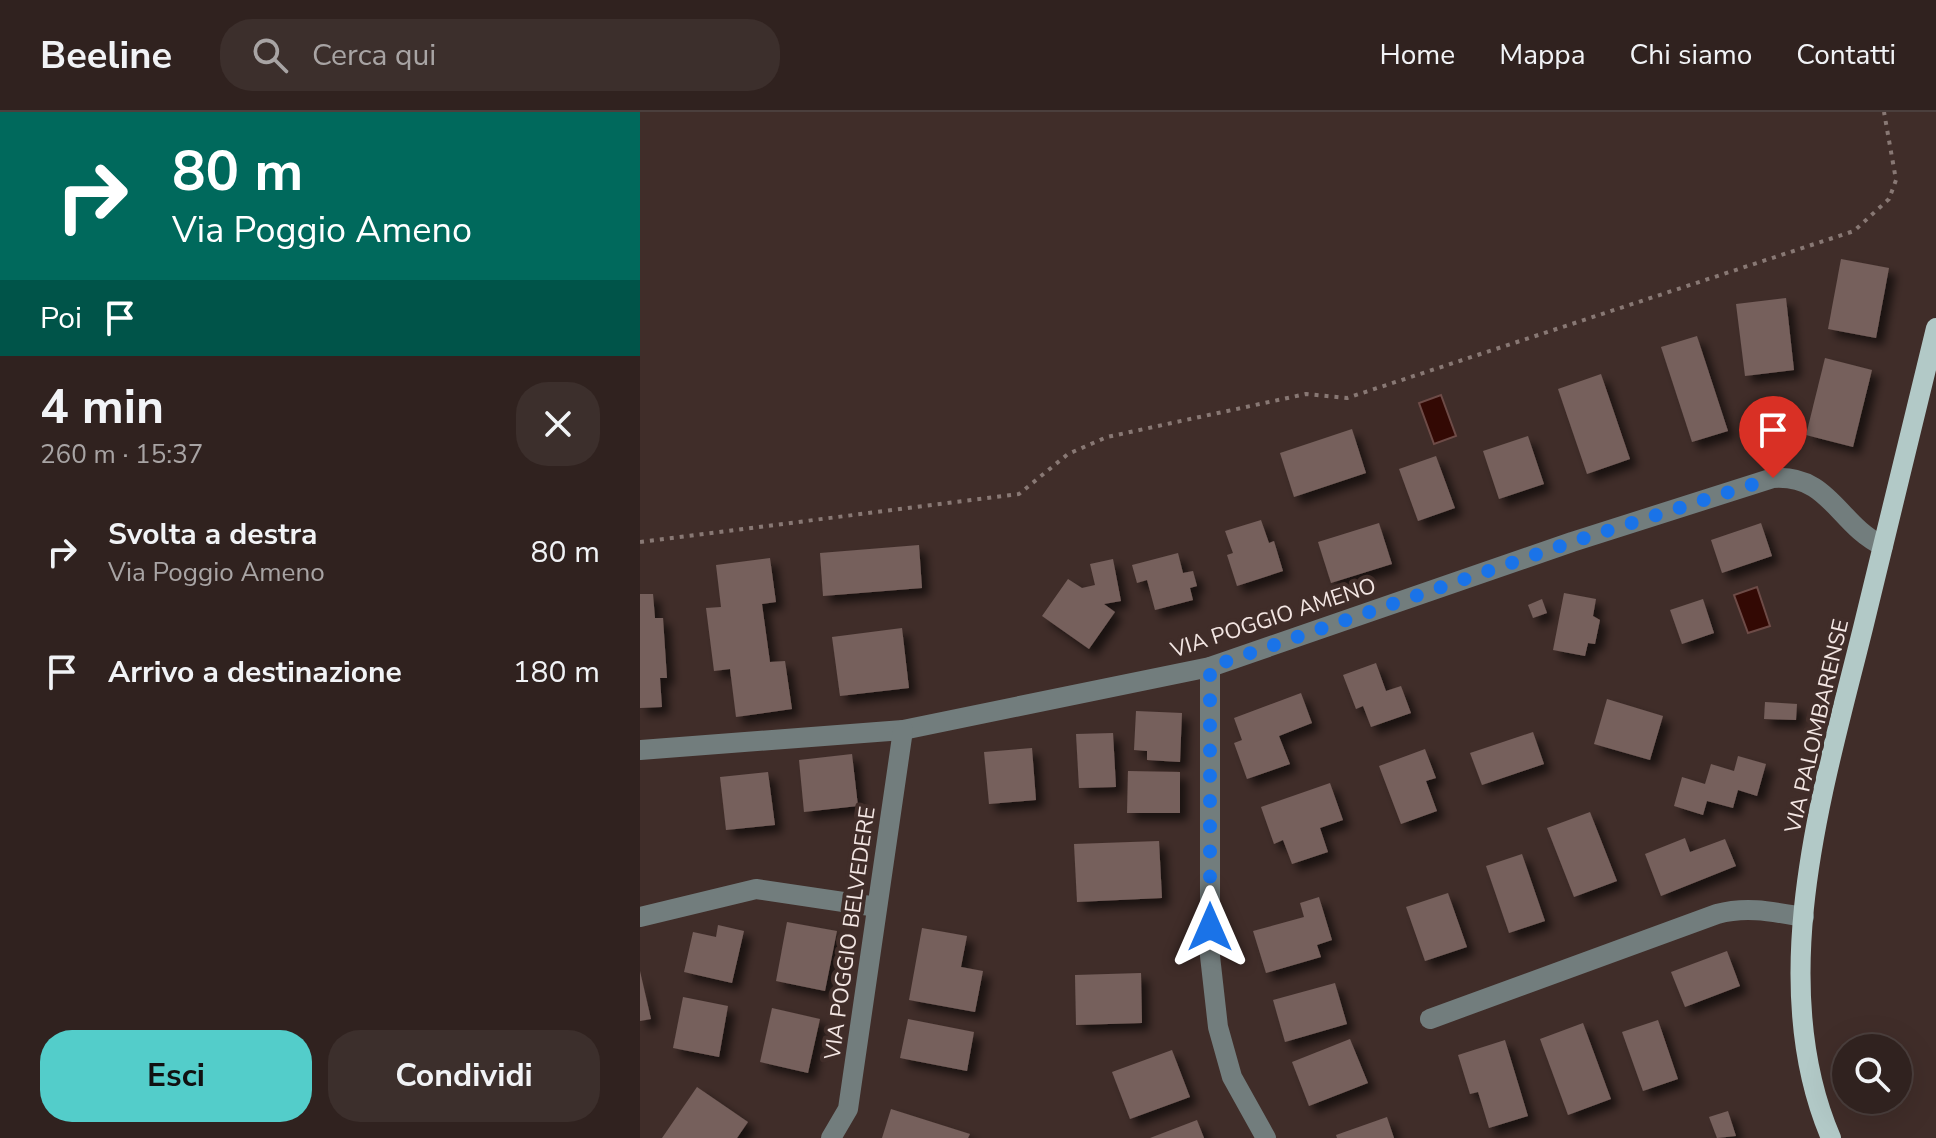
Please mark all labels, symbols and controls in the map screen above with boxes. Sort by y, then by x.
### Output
search box [220,19,780,91]
text: Beeline [40,30,172,81]
icon: search [248,33,292,77]
text: Cerca qui [312,35,436,76]
text: Home [1379,36,1455,74]
text: Mappa [1499,36,1586,74]
text: Chi siamo [1630,36,1752,74]
text: Contatti [1796,36,1896,74]
text: 80 m [172,133,303,210]
icon: right [40,144,144,248]
text: Via Poggio Ameno [172,206,472,255]
icon: arrive [98,296,142,340]
text: Poi [40,298,82,339]
text: 4 min [40,374,164,440]
button: close [516,382,600,466]
pin [1739,396,1807,478]
icon: arrive [1751,408,1795,452]
text: 260 m · 15:37 [40,437,203,472]
text: Svolta a destra [108,514,318,555]
icon: right [40,530,84,574]
text: 80 m [531,532,600,573]
text: Via Poggio Ameno [108,555,325,590]
street label: VIA POGGIO AMENO [1166,571,1380,666]
street label: VIA PALOMBARENSE [1778,616,1856,837]
icon: arrive [40,650,84,694]
text: Arrivo a destinazione [108,652,402,693]
text: 180 m [513,652,600,693]
street label: VIA POGGIO BELVEDERE [817,805,883,1063]
position arrow [1168,885,1252,969]
button: Esci [40,1030,312,1122]
button: Condividi [328,1030,600,1122]
map controls [1832,1034,1912,1114]
button: search [1832,1034,1912,1114]

